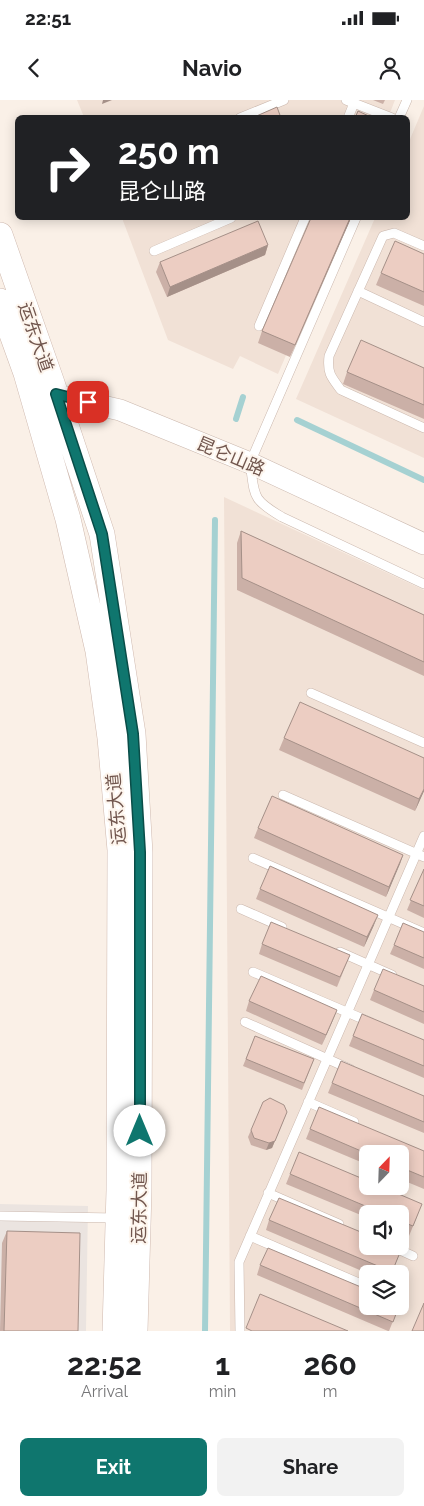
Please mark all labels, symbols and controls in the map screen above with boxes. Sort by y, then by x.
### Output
text: 22:51 [25,7,71,29]
icon: back [20,54,48,82]
icon: person [376,54,404,82]
text: Navio [182,55,242,81]
text: 250 m [118,131,220,172]
icon: right [35,135,100,200]
text: 昆仑山路 [118,178,206,204]
street label: 运东大道 [14,300,58,374]
pin [67,381,109,423]
icon: arrive [74,388,102,416]
street label: 昆仑山路 [194,432,268,480]
street label: 运东大道 [102,772,130,846]
position arrow [113,1104,165,1156]
north arrow [359,1145,409,1195]
map controls [359,1145,409,1315]
street label: 运东大道 [128,1172,150,1244]
button: sound [359,1205,409,1255]
button: layers [359,1265,409,1315]
text: 22:52 [67,1347,142,1382]
text: 1 [215,1347,230,1382]
text: 260 [303,1347,357,1382]
text: Arrival [81,1382,128,1401]
text: min [209,1382,236,1401]
text: m [323,1382,338,1401]
button: Exit [20,1438,207,1496]
button: Share [217,1438,404,1496]

